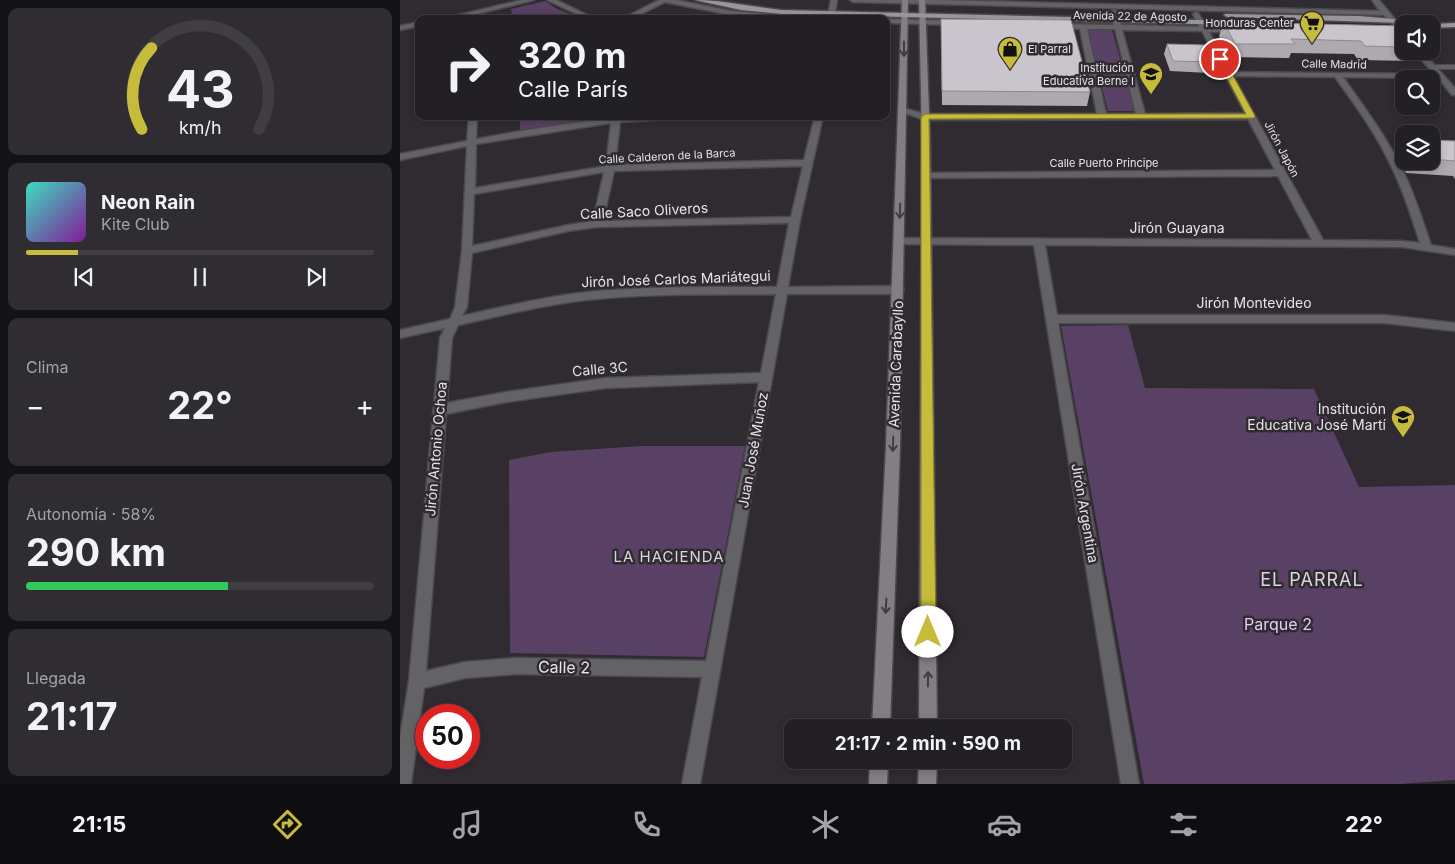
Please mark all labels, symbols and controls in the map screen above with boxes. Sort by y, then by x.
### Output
street label: Avenida 22 de Agosto [1073,8,1187,24]
supermarket icon: Honduras Center [1299,10,1325,44]
map controls [1395,15,1440,170]
button: sound [1395,15,1440,60]
place label: Honduras Center [1205,16,1294,30]
text: 320 m [518,34,626,76]
icon: right [435,35,500,100]
shop icon: El Parral [997,36,1023,70]
pin [1199,38,1241,80]
one-way arrow [899,40,909,56]
place label: El Parral [1028,42,1071,56]
icon: arrive [1206,45,1234,73]
street label: Calle Madrid [1301,56,1367,72]
text: 43 [166,58,234,121]
place label: Institución Educativa Berne I [1043,61,1134,88]
school or university icon: Institución Educativa Berne I [1138,61,1164,95]
button: search [1395,70,1440,115]
text: Calle París [518,76,628,102]
text: km/h [179,117,221,138]
street label: Jirón Japón [1261,119,1303,179]
button: layers [1395,125,1440,170]
street label: Calle Calderon de la Barca [598,145,736,167]
street label: Calle Puerto Principe [1049,156,1159,170]
text: Neon Rain [101,191,195,214]
street label: Calle Saco Oliveros [580,199,708,222]
one-way arrow [896,203,905,219]
text: Kite Club [101,214,170,234]
street label: Jirón Guayana [1129,219,1225,236]
icon: previous [70,263,98,291]
icon: pause [186,263,214,291]
icon: next [302,263,330,291]
street label: Jirón José Carlos Mariátegui [581,267,771,290]
street label: Jirón Montevideo [1196,294,1312,311]
street label: Avenida Carabayllo [885,300,906,428]
text: Clima [26,357,68,377]
street label: Calle 3C [571,358,629,379]
street label: Jirón Antonio Ochoa [421,381,450,517]
text: 22° [167,382,233,428]
text: − [26,389,45,423]
text: + [355,389,374,423]
street label: Juan José Muñoz [734,391,771,509]
place label: Institución Educativa José Martí [1247,400,1387,433]
school or university icon: Institución Educativa José Martí [1390,404,1416,438]
one-way arrow [889,435,898,451]
street label: Jirón Argentina [1068,462,1103,564]
text: Autonomía · 58% [26,504,156,524]
text: 290 km [26,529,166,575]
district label: LA HACIENDA [614,547,725,566]
district label: EL PARRAL [1260,569,1364,590]
one-way arrow [881,598,890,614]
position arrow [901,605,953,657]
park label: Parque 2 [1244,614,1312,634]
street label: Calle 2 [538,657,590,677]
text: Llegada [26,668,86,688]
one-way arrow [923,671,933,688]
text: 21:17 [26,693,118,739]
speed limit sign: 50 [415,704,480,769]
text: 21:17 · 2 min · 590 m [835,732,1021,755]
icon: directions [270,807,305,842]
icon: music [450,807,485,842]
icon: phone [629,807,664,842]
icon: climate [808,807,843,842]
icon: car [987,807,1022,842]
icon: filters [1166,807,1201,842]
text: 21:15 [72,811,126,837]
text: 22° [1345,811,1383,837]

